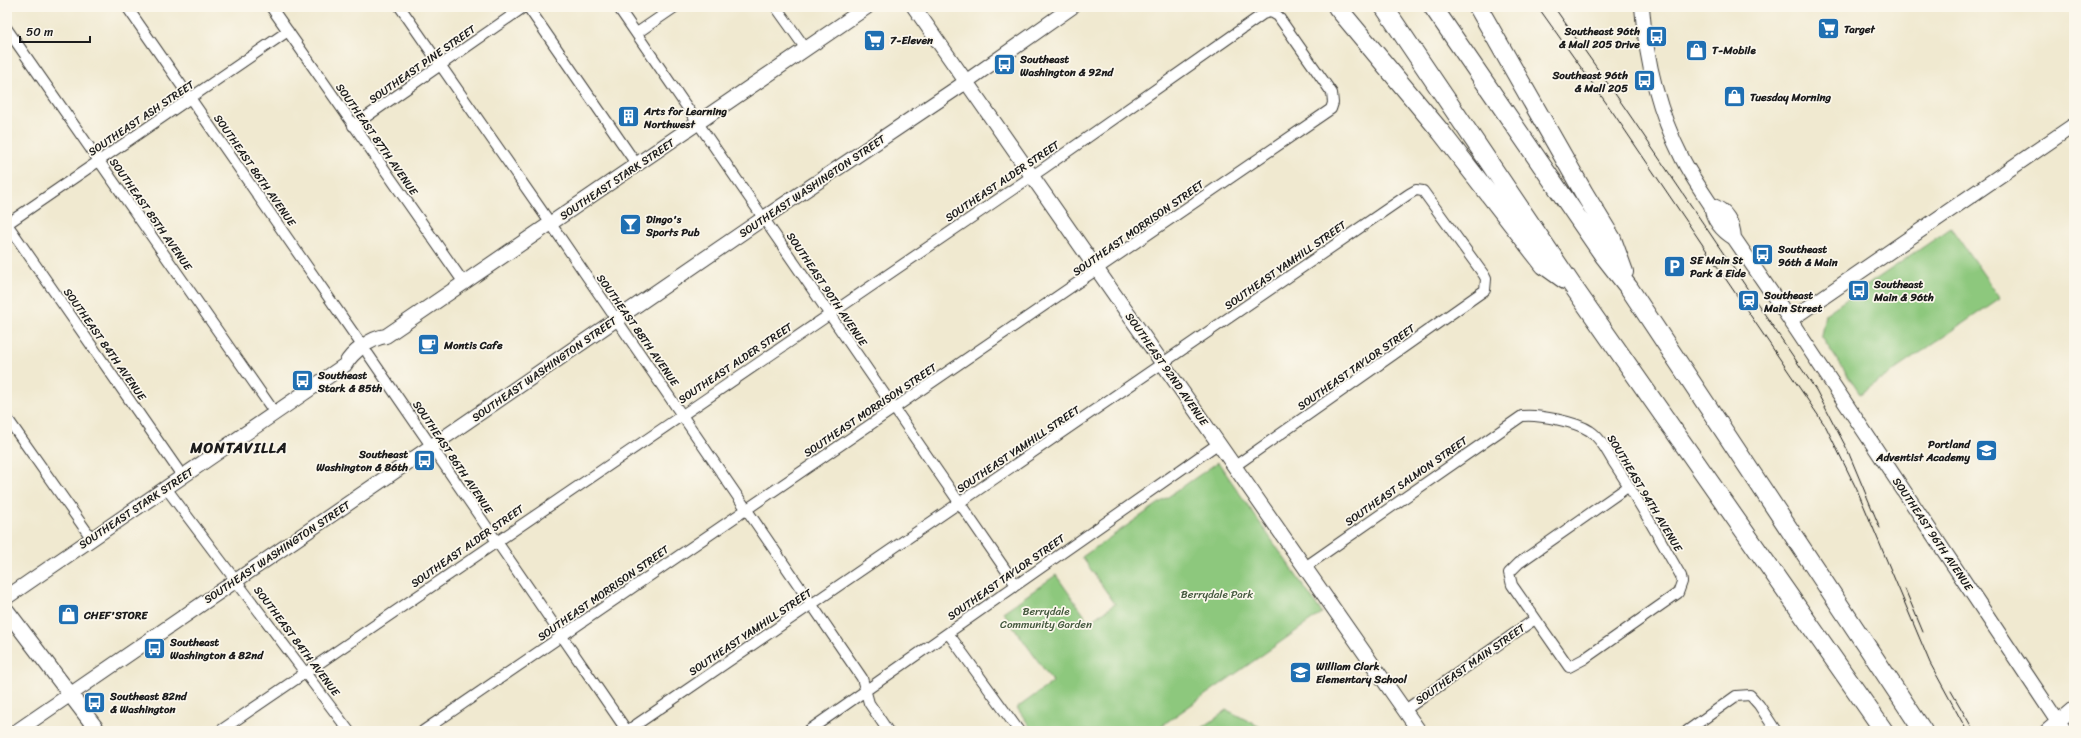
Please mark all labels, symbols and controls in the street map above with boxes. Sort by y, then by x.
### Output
supermarket icon: Target [1815,16,1841,42]
scale bar [20,18,90,44]
street label: SOUTHEAST PINE STREET [365,19,481,109]
place label: Target [1844,20,1876,39]
text: 50 m [26,21,53,43]
place label: Southeast 96th & Mall 205 Drive [1559,22,1640,54]
bus stop icon: Southeast 96th & Mall 205 Drive [1643,24,1669,50]
supermarket icon: 7-Eleven [862,27,888,53]
place label: 7-Eleven [890,31,933,50]
shop icon: T-Mobile [1684,37,1710,63]
place label: T-Mobile [1712,41,1756,60]
place label: Southeast Washington & 92nd [1019,50,1114,82]
bus stop icon: Southeast Washington & 92nd [991,52,1017,78]
place label: Southeast 96th & Mall 205 [1551,66,1628,98]
bus stop icon: Southeast 96th & Mall 205 [1631,68,1657,94]
street label: SOUTHEAST ASH STREET [84,75,199,161]
street label: SOUTHEAST 87TH AVENUE [331,79,423,200]
shop icon: Tuesday Morning [1721,84,1747,110]
place label: Tuesday Morning [1750,88,1832,107]
place label: Arts for Learning Northwest [643,102,727,134]
building icon: Arts for Learning Northwest [616,104,642,130]
street label: SOUTHEAST 86TH AVENUE [209,110,301,231]
street label: SOUTHEAST WASHINGTON STREET [735,130,890,243]
street label: SOUTHEAST STARK STREET [556,133,679,225]
street label: SOUTHEAST ALDER STREET [941,136,1064,227]
street label: SOUTHEAST 85TH AVENUE [104,154,197,275]
street label: SOUTHEAST MORRISON STREET [1068,175,1209,281]
place label: Dingo's Sports Pub [645,210,700,242]
bar icon: Dingo's Sports Pub [617,212,643,238]
street label: SOUTHEAST YAMHILL STREET [1220,215,1351,315]
street label: SOUTHEAST 90TH AVENUE [781,228,873,351]
place label: Southeast 96th & Main [1777,240,1838,272]
bus stop icon: Southeast 96th & Main [1749,242,1775,268]
place label: SE Main St Park & Eide [1689,251,1746,283]
parking icon: SE Main St Park & Eide [1662,253,1688,279]
street label: SOUTHEAST 88TH AVENUE [591,270,684,391]
place label: Southeast Main & 96th [1873,275,1934,307]
bus stop icon: Southeast Main & 96th [1845,277,1871,303]
street label: SOUTHEAST 84TH AVENUE [58,284,151,405]
place label: Southeast Main Street [1763,286,1823,318]
station icon: Southeast Main Street [1735,288,1761,314]
street label: SOUTHEAST 92ND AVENUE [1120,309,1214,431]
street label: SOUTHEAST WASHINGTON STREET [468,311,622,427]
street label: SOUTHEAST ALDER STREET [674,318,797,409]
street label: SOUTHEAST TAYLOR STREET [1293,319,1420,415]
cafe icon: Montis Cafe [415,332,441,358]
place label: Montis Cafe [443,336,503,355]
street label: SOUTHEAST MORRISON STREET [800,358,942,462]
place label: Southeast Stark & 85th [317,366,382,398]
bus stop icon: Southeast Stark & 85th [289,368,315,394]
street label: SOUTHEAST 86TH AVENUE [407,397,498,519]
street label: SOUTHEAST YAMHILL STREET [953,400,1085,498]
street label: SOUTHEAST SALMON STREET [1341,431,1473,531]
street label: SOUTHEAST 94TH AVENUE [1602,431,1688,556]
district label: MONTAVILLA [189,435,288,461]
place label: Portland Adventist Academy [1875,435,1971,467]
school or university icon: Portland Adventist Academy [1973,437,1999,463]
place label: Southeast Washington & 86th [316,445,408,477]
bus stop icon: Southeast Washington & 86th [411,447,437,473]
street label: SOUTHEAST STARK STREET [75,462,198,554]
street label: SOUTHEAST 96TH AVENUE [1887,474,1978,596]
street label: SOUTHEAST WASHINGTON STREET [200,496,355,609]
street label: SOUTHEAST ALDER STREET [407,500,528,593]
street label: SOUTHEAST TAYLOR STREET [943,529,1070,625]
street label: SOUTHEAST MORRISON STREET [533,540,674,646]
street label: SOUTHEAST 84TH AVENUE [249,582,345,701]
street label: SOUTHEAST YAMHILL STREET [685,583,817,681]
park label: Berrydale Park [1181,585,1253,604]
shop icon: CHEF'STORE [55,602,81,628]
park label: Berrydale Community Garden [1000,602,1092,634]
place label: CHEF'STORE [83,606,148,625]
street label: SOUTHEAST MAIN STREET [1411,618,1530,710]
place label: Southeast Washington & 82nd [169,633,264,665]
bus stop icon: Southeast Washington & 82nd [141,635,167,661]
place label: William Clark Elementary School [1316,657,1408,689]
school or university icon: William Clark Elementary School [1288,659,1314,685]
place label: Southeast 82nd & Washington [109,687,188,719]
bus stop icon: Southeast 82nd & Washington [82,689,108,715]

